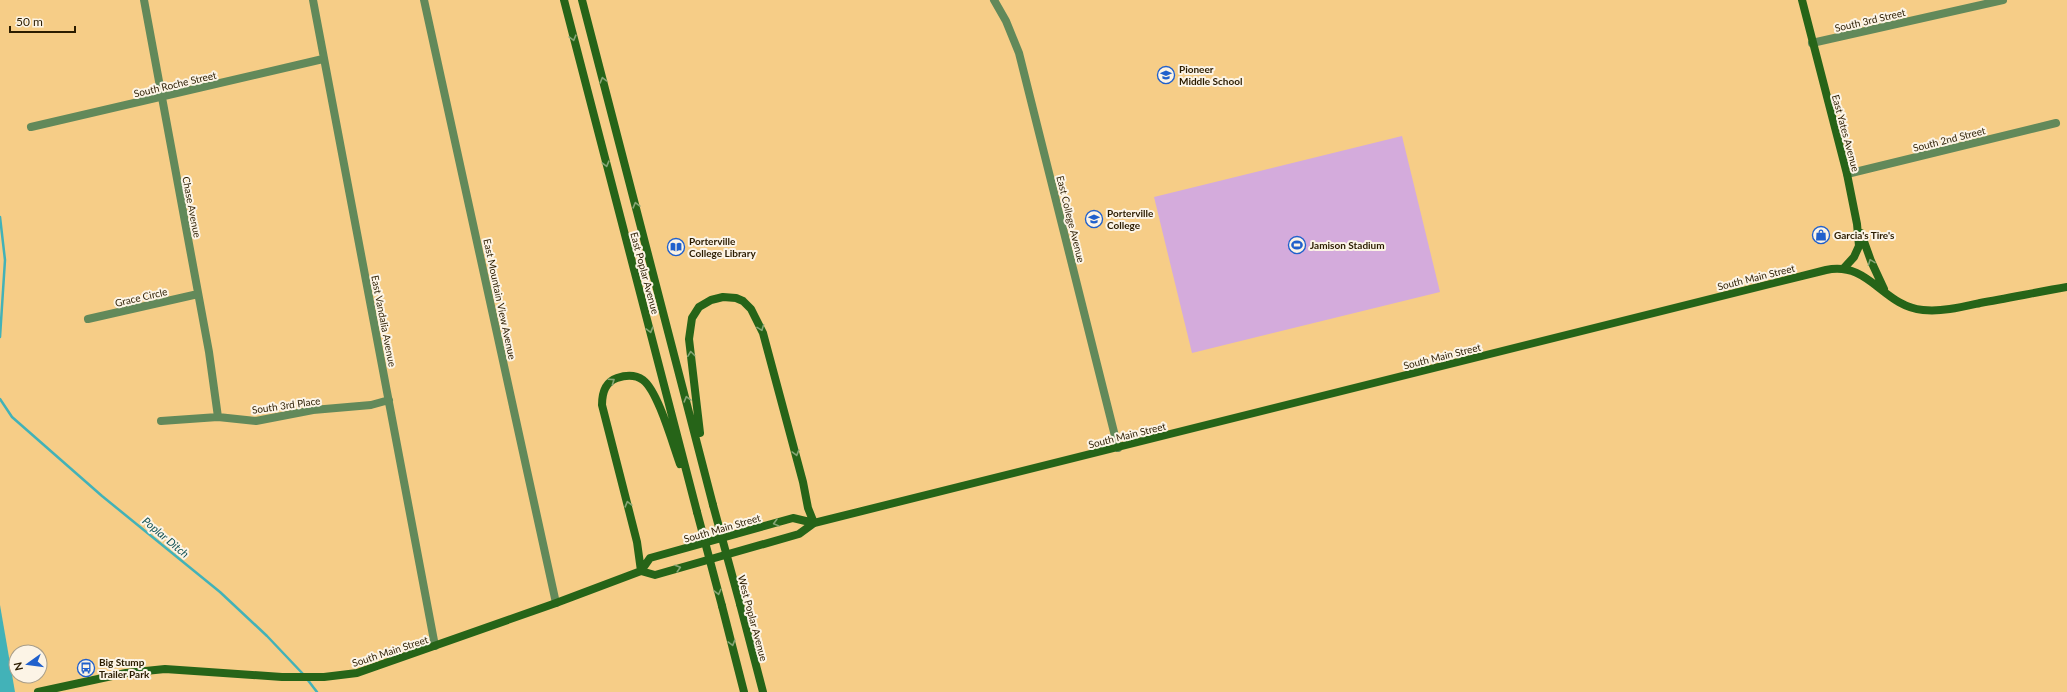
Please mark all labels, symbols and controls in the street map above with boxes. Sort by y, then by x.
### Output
street label: South 3rd Street [1834,6,1907,34]
scale bar [10,8,75,34]
text: 50 m [16,14,43,29]
one-way arrow [569,35,577,41]
place label: Pioneer Middle School [1179,63,1242,87]
school or university icon: Pioneer Middle School [1156,65,1176,85]
street label: South Roche Street [132,69,218,99]
one-way arrow [600,76,608,83]
street label: East Yates Avenue [1830,93,1862,173]
street label: South 2nd Street [1912,124,1987,154]
one-way arrow [601,160,610,167]
street label: East College Avenue [1054,174,1088,264]
street label: Chase Avenue [180,175,204,239]
one-way arrow [632,202,641,209]
place label: Porterville College [1107,207,1154,231]
school or university icon: Porterville College [1084,209,1104,229]
shop icon: Garcia's Tire's [1811,225,1831,245]
place label: Garcia's Tire's [1834,229,1895,241]
street label: East Poplar Avenue [628,231,662,315]
place label: Porterville College Library [689,235,756,259]
sports icon: Jamison Stadium [1287,235,1307,255]
library icon: Porterville College Library [666,237,686,257]
street label: East Mountain View Avenue [481,238,519,360]
place label: Jamison Stadium [1310,239,1385,251]
one-way arrow [1868,258,1876,265]
street label: South Main Street [1716,261,1796,292]
street label: East Vandalia Avenue [369,274,399,368]
street label: Grace Circle [114,285,168,309]
one-way arrow [757,325,765,332]
one-way arrow [645,327,653,333]
street label: South Main Street [1402,340,1482,371]
one-way arrow [687,351,696,357]
one-way arrow [608,379,615,386]
street label: South 3rd Place [251,394,321,416]
one-way arrow [683,396,692,403]
street label: South Main Street [1087,419,1167,450]
one-way arrow [791,450,799,457]
one-way arrow [624,501,632,507]
street label: South Main Street [682,511,762,545]
water label: Poplar Ditch [140,514,192,560]
one-way arrow [773,518,780,527]
one-way arrow [674,564,681,573]
street label: West Poplar Avenue [736,574,770,662]
one-way arrow [713,588,722,595]
street label: South Main Street [350,633,430,669]
one-way arrow [727,640,735,647]
north arrow [8,644,48,684]
place label: Big Stump Trailer Park [99,656,150,680]
bus stop icon: Big Stump Trailer Park [76,658,96,678]
text: N [10,661,25,672]

